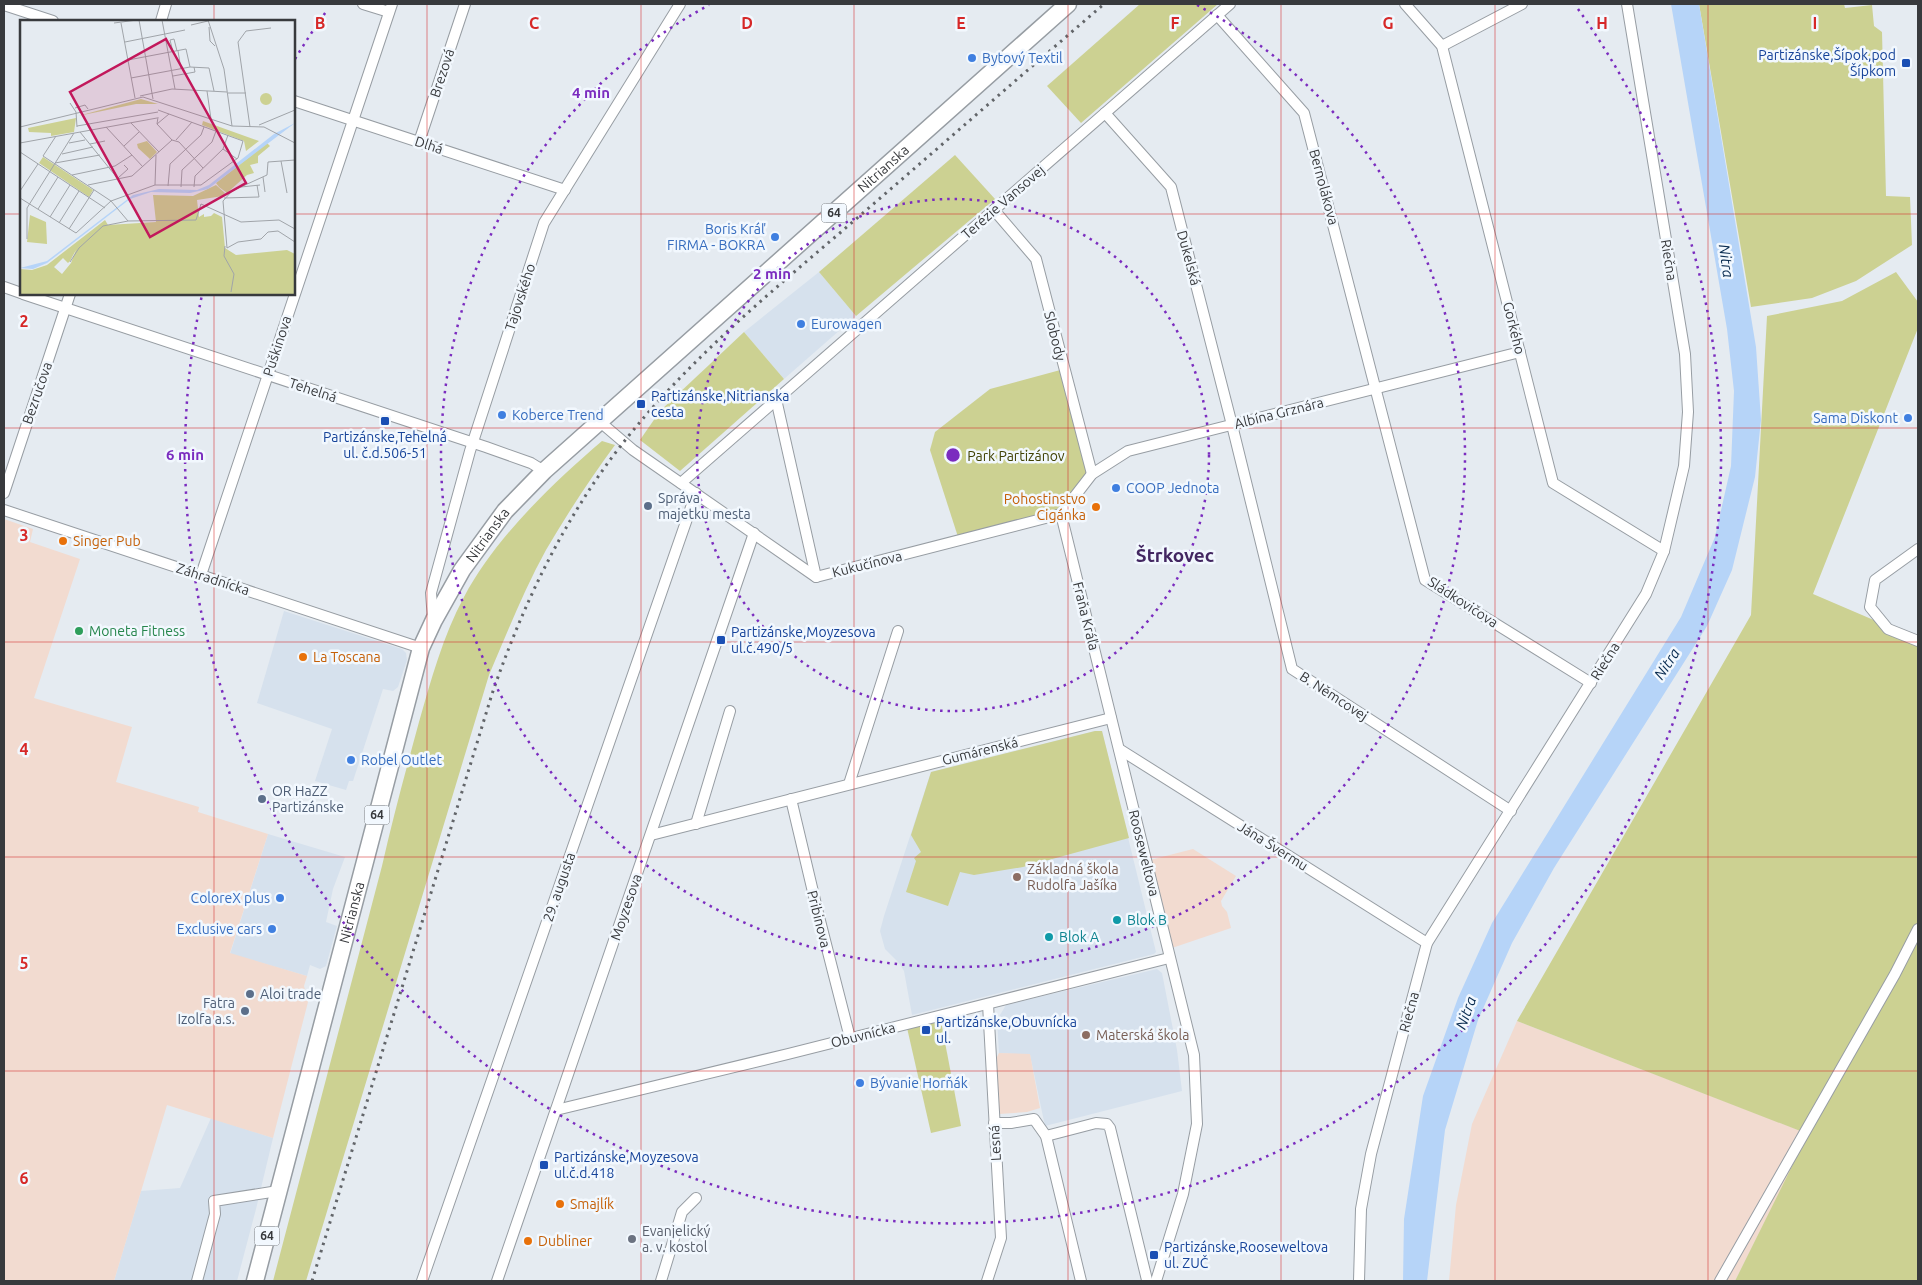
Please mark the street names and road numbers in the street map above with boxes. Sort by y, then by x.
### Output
street label: Brezová [427,47,457,99]
street label: Dlhá [413,133,445,157]
street label: Nitrianska [854,142,912,196]
street label: Bernolákova [1306,147,1342,227]
street label: Terézie Vansovej [958,162,1048,242]
road number: 64 [822,204,846,222]
street label: Dukelská [1174,229,1204,287]
street label: Riečna [1658,238,1680,282]
street label: Tajovského [502,261,538,333]
street label: Gorkého [1500,300,1528,356]
street label: Slobody [1041,310,1069,363]
street label: Puškinova [260,314,294,378]
street label: Bezručova [19,360,55,426]
street label: Tehelná [287,375,339,405]
street label: Albína Grznára [1233,394,1325,432]
street label: Nitrianska [462,505,513,565]
street label: Kukučínova [830,548,904,580]
street label: Záhradnícka [174,560,252,598]
street label: Sládkovičova [1425,573,1501,631]
street label: Fraňa Kráľa [1070,580,1102,652]
street label: Riečna [1587,639,1623,683]
street label: B. Němcovej [1297,668,1371,724]
street label: Gumárenská [940,734,1020,768]
road number: 64 [364,806,390,824]
street label: Rooseweltova [1125,808,1163,898]
street label: Jána Švermu [1235,817,1312,874]
street label: 29. augusta [540,850,578,924]
street label: Moyzesova [607,872,645,942]
street label: Nitrianska [336,880,367,945]
street label: Pribinova [804,889,834,949]
street label: Riečna [1396,990,1422,1034]
street label: Obuvnícka [829,1019,897,1051]
street label: Lesná [986,1125,1004,1161]
road number: 64 [254,1226,280,1246]

